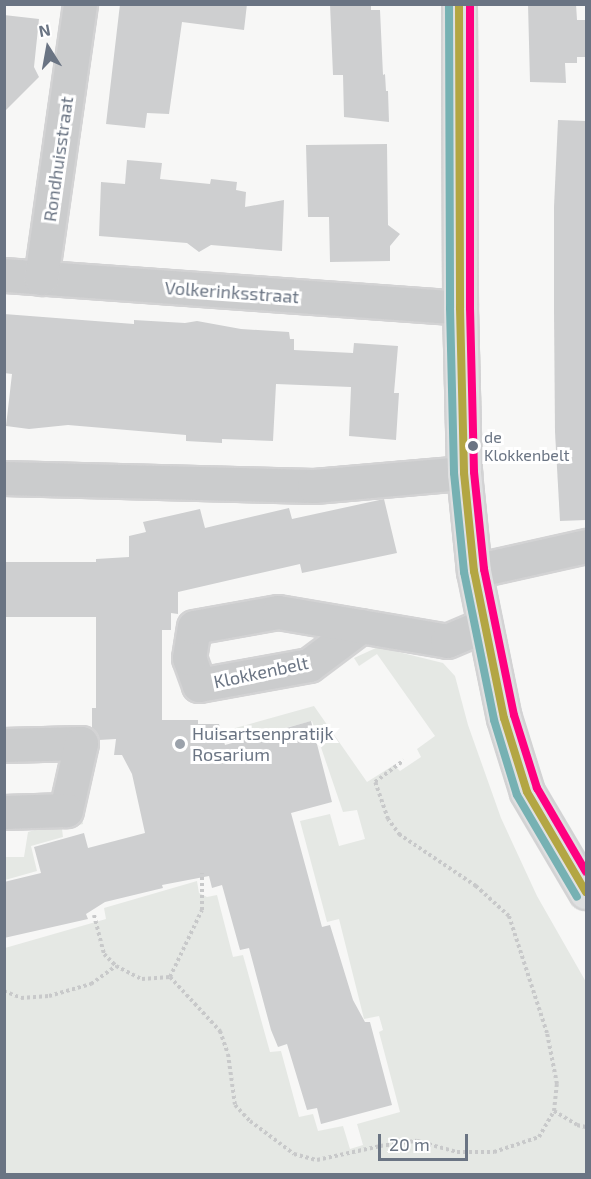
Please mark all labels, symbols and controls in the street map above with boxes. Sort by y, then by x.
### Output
north arrow [18,18,78,78]
text: N [37,19,52,40]
street label: Rondhuisstraat [39,95,77,223]
street label: Volkerinksstraat [164,277,300,307]
place label: de Klokkenbelt [484,427,570,465]
marker: de Klokkenbelt [467,440,479,452]
street label: Klokkenbelt [212,651,310,693]
place label: Huisartsenpratijk Rosarium [192,723,334,766]
marker: Huisartsenpratijk Rosarium [173,737,187,751]
scale bar [381,1122,471,1160]
text: 20 m [389,1133,430,1155]

